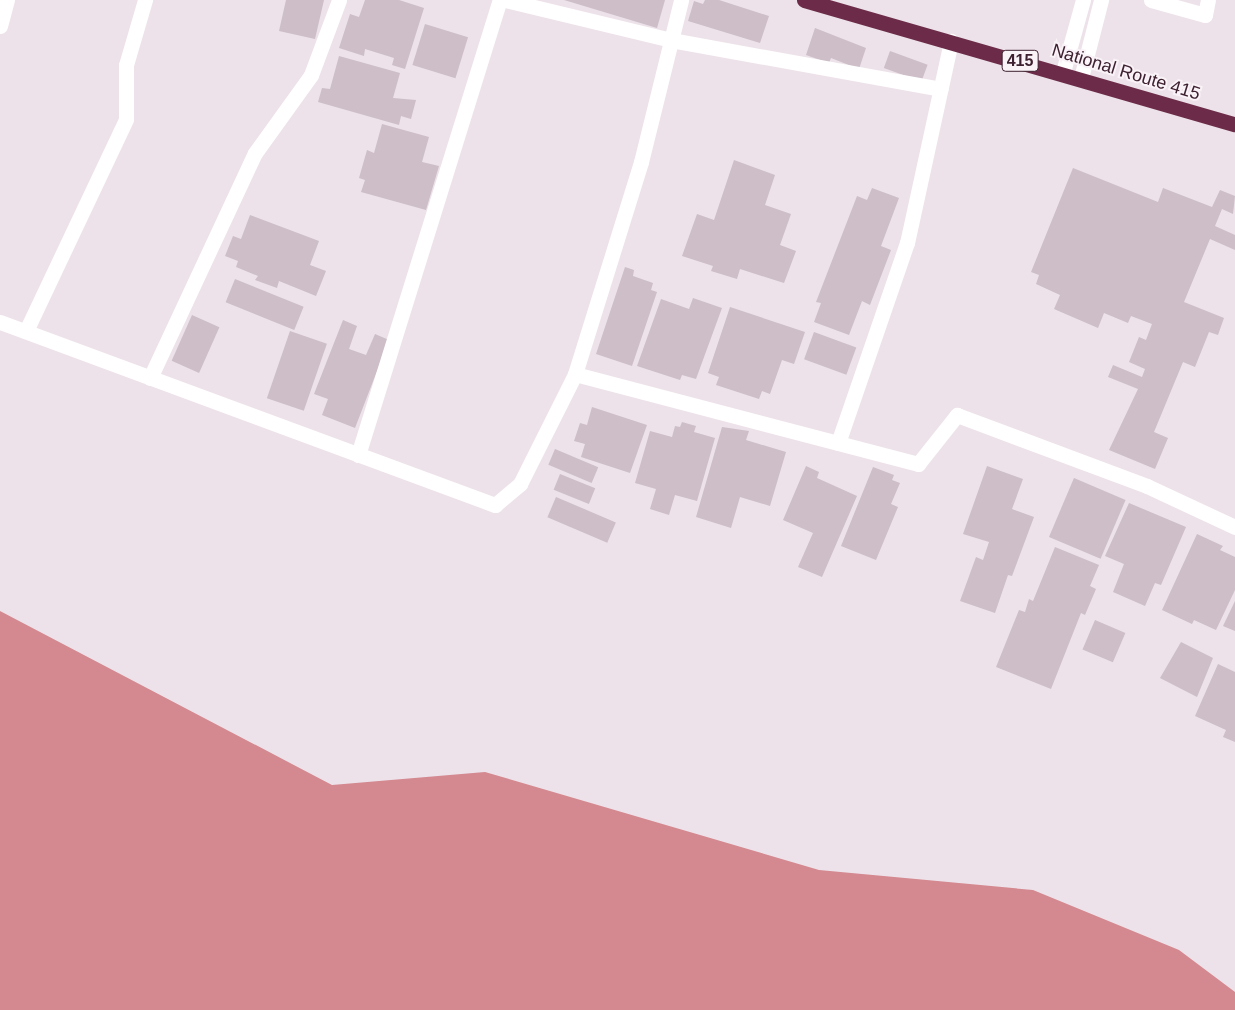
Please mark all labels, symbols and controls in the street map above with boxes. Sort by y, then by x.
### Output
street label: National Route 415 [1049,39,1203,105]
road number: 415 [1001,48,1039,74]

